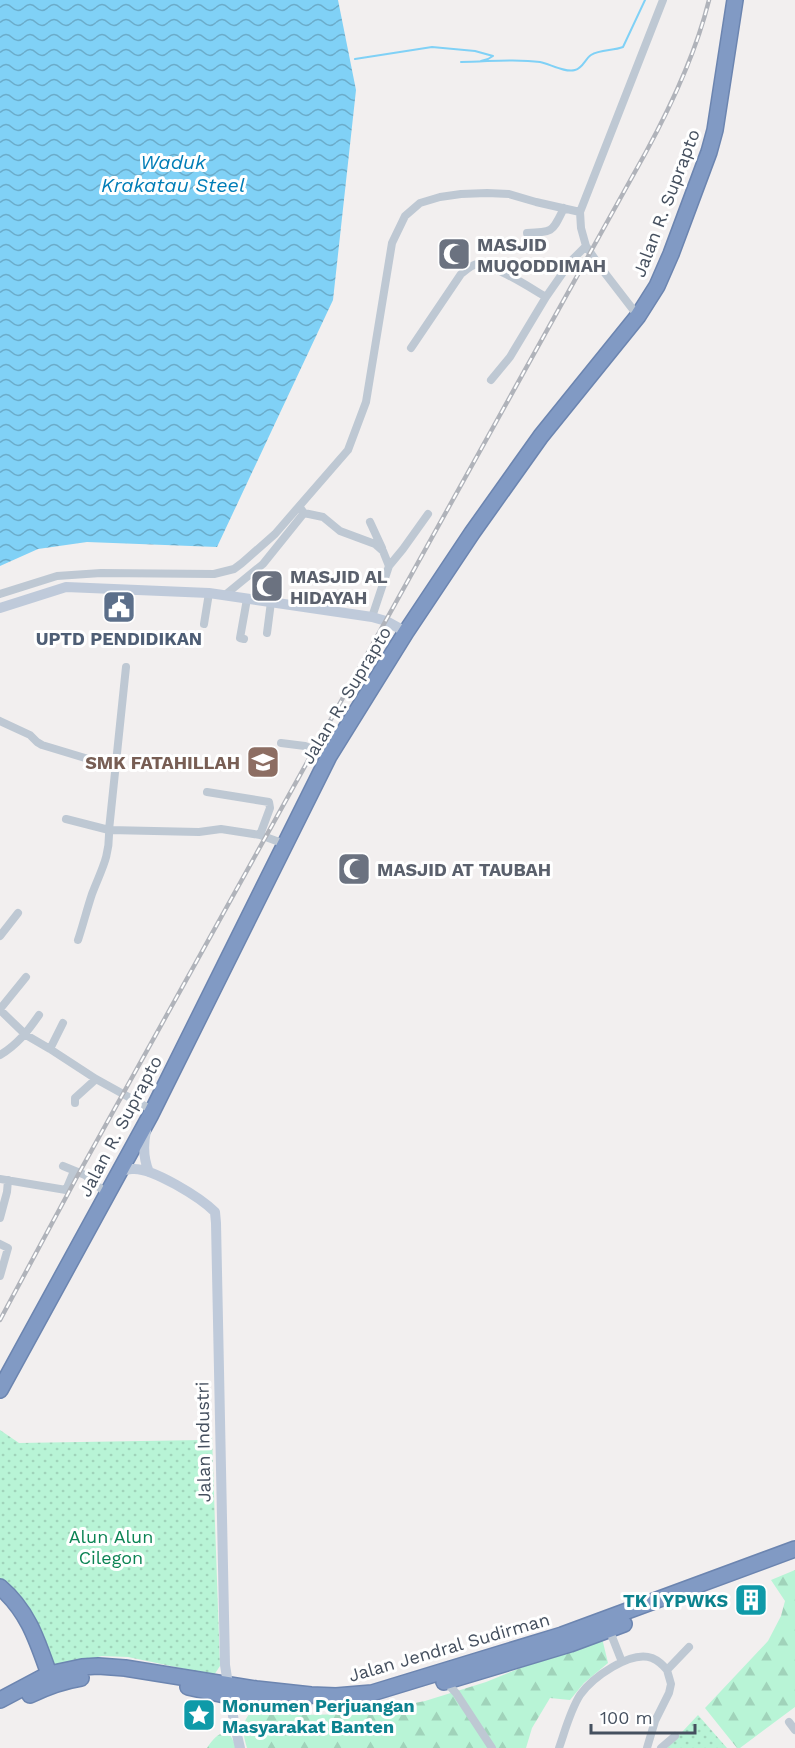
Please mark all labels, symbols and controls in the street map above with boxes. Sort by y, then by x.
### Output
street label: Jalan R. Suprapto [628,126,704,280]
water label: Waduk Krakatau Steel [101,150,245,197]
place label: MASJID MUQODDIMAH [477,234,606,276]
mosque icon: MASJID MUQODDIMAH [436,236,472,272]
place label: MASJID AL HIDAYAH [290,566,388,608]
mosque icon: MASJID AL HIDAYAH [249,568,285,604]
public building icon: UPTD PENDIDIKAN [101,589,137,625]
street label: Jalan R. Suprapto [297,623,395,767]
place label: UPTD PENDIDIKAN [36,628,202,649]
school or university icon: SMK FATAHILLAH [245,744,281,780]
place label: SMK FATAHILLAH [85,752,240,773]
mosque icon: MASJID AT TAUBAH [336,851,372,887]
place label: MASJID AT TAUBAH [377,859,551,880]
street label: Jalan R. Suprapto [74,1052,166,1200]
street label: Jalan Industri [191,1381,215,1503]
park label: Alun Alun Cilegon [69,1526,153,1568]
building icon: TK I YPWKS [733,1582,769,1618]
place label: TK I YPWKS [623,1590,728,1611]
street label: Jalan Jendral Sudirman [346,1608,552,1686]
place label: Monumen Perjuangan Masyarakat Banten [222,1695,415,1737]
place icon: Monumen Perjuangan Masyarakat Banten [181,1697,217,1733]
scale bar [591,1697,694,1735]
text: 100 m [600,1707,653,1728]

